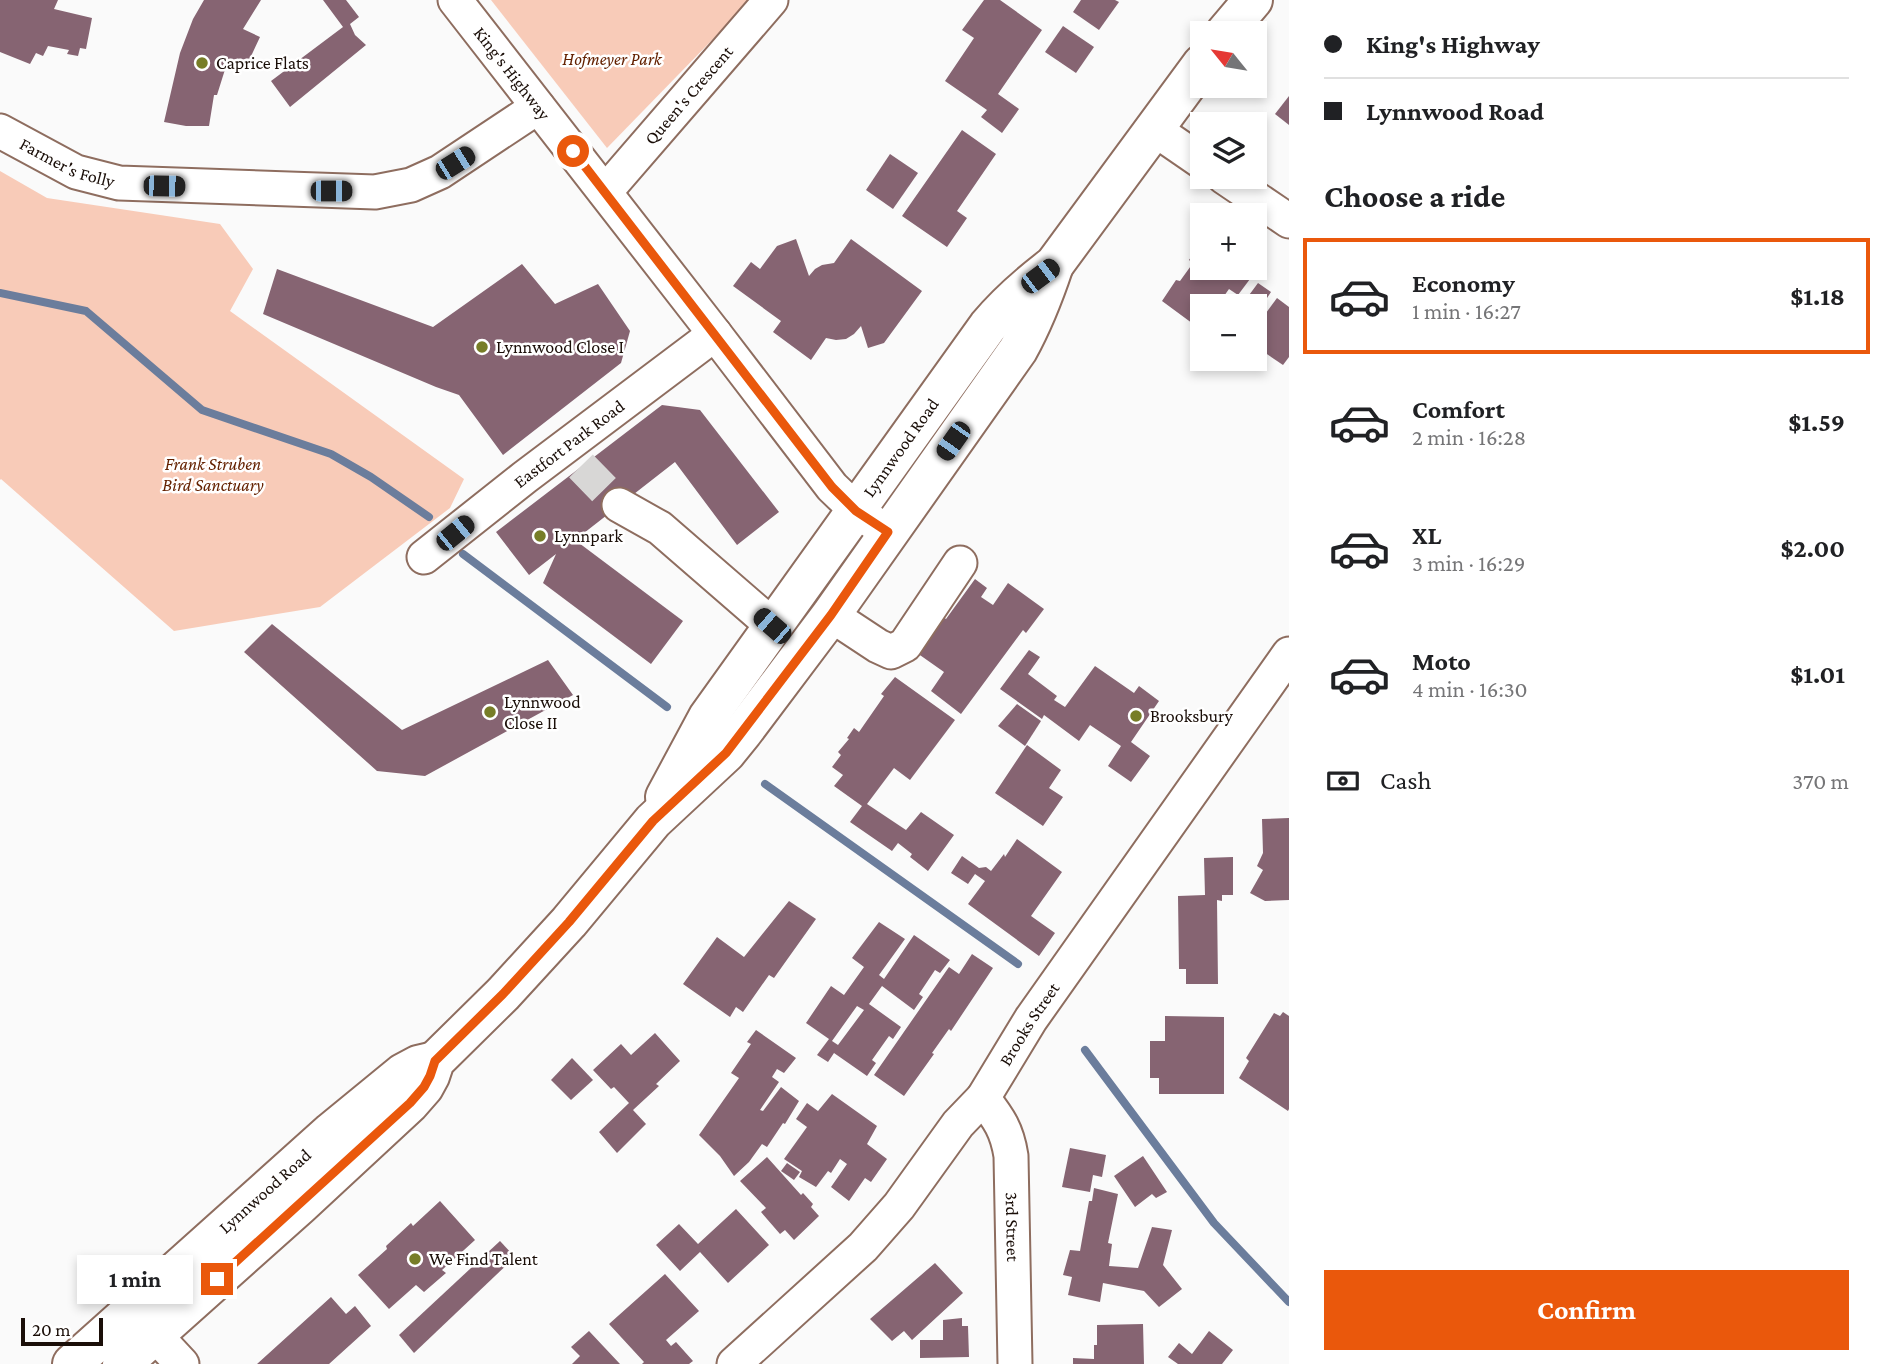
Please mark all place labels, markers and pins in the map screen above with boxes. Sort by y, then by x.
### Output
place label: Caprice Flats [216,53,309,73]
marker: Caprice Flats [194,55,210,71]
place label: Lynnwood Close I [496,337,624,357]
marker: Lynnwood Close I [474,339,490,355]
place label: Lynnpark [554,526,623,546]
marker: Lynnpark [532,528,548,544]
place label: Lynnwood Close II [504,692,581,733]
marker: Lynnwood Close II [482,704,498,720]
place label: Brooksbury [1150,706,1233,726]
marker: Brooksbury [1128,708,1144,724]
place label: We Find Talent [429,1249,539,1269]
marker: We Find Talent [407,1251,423,1267]

